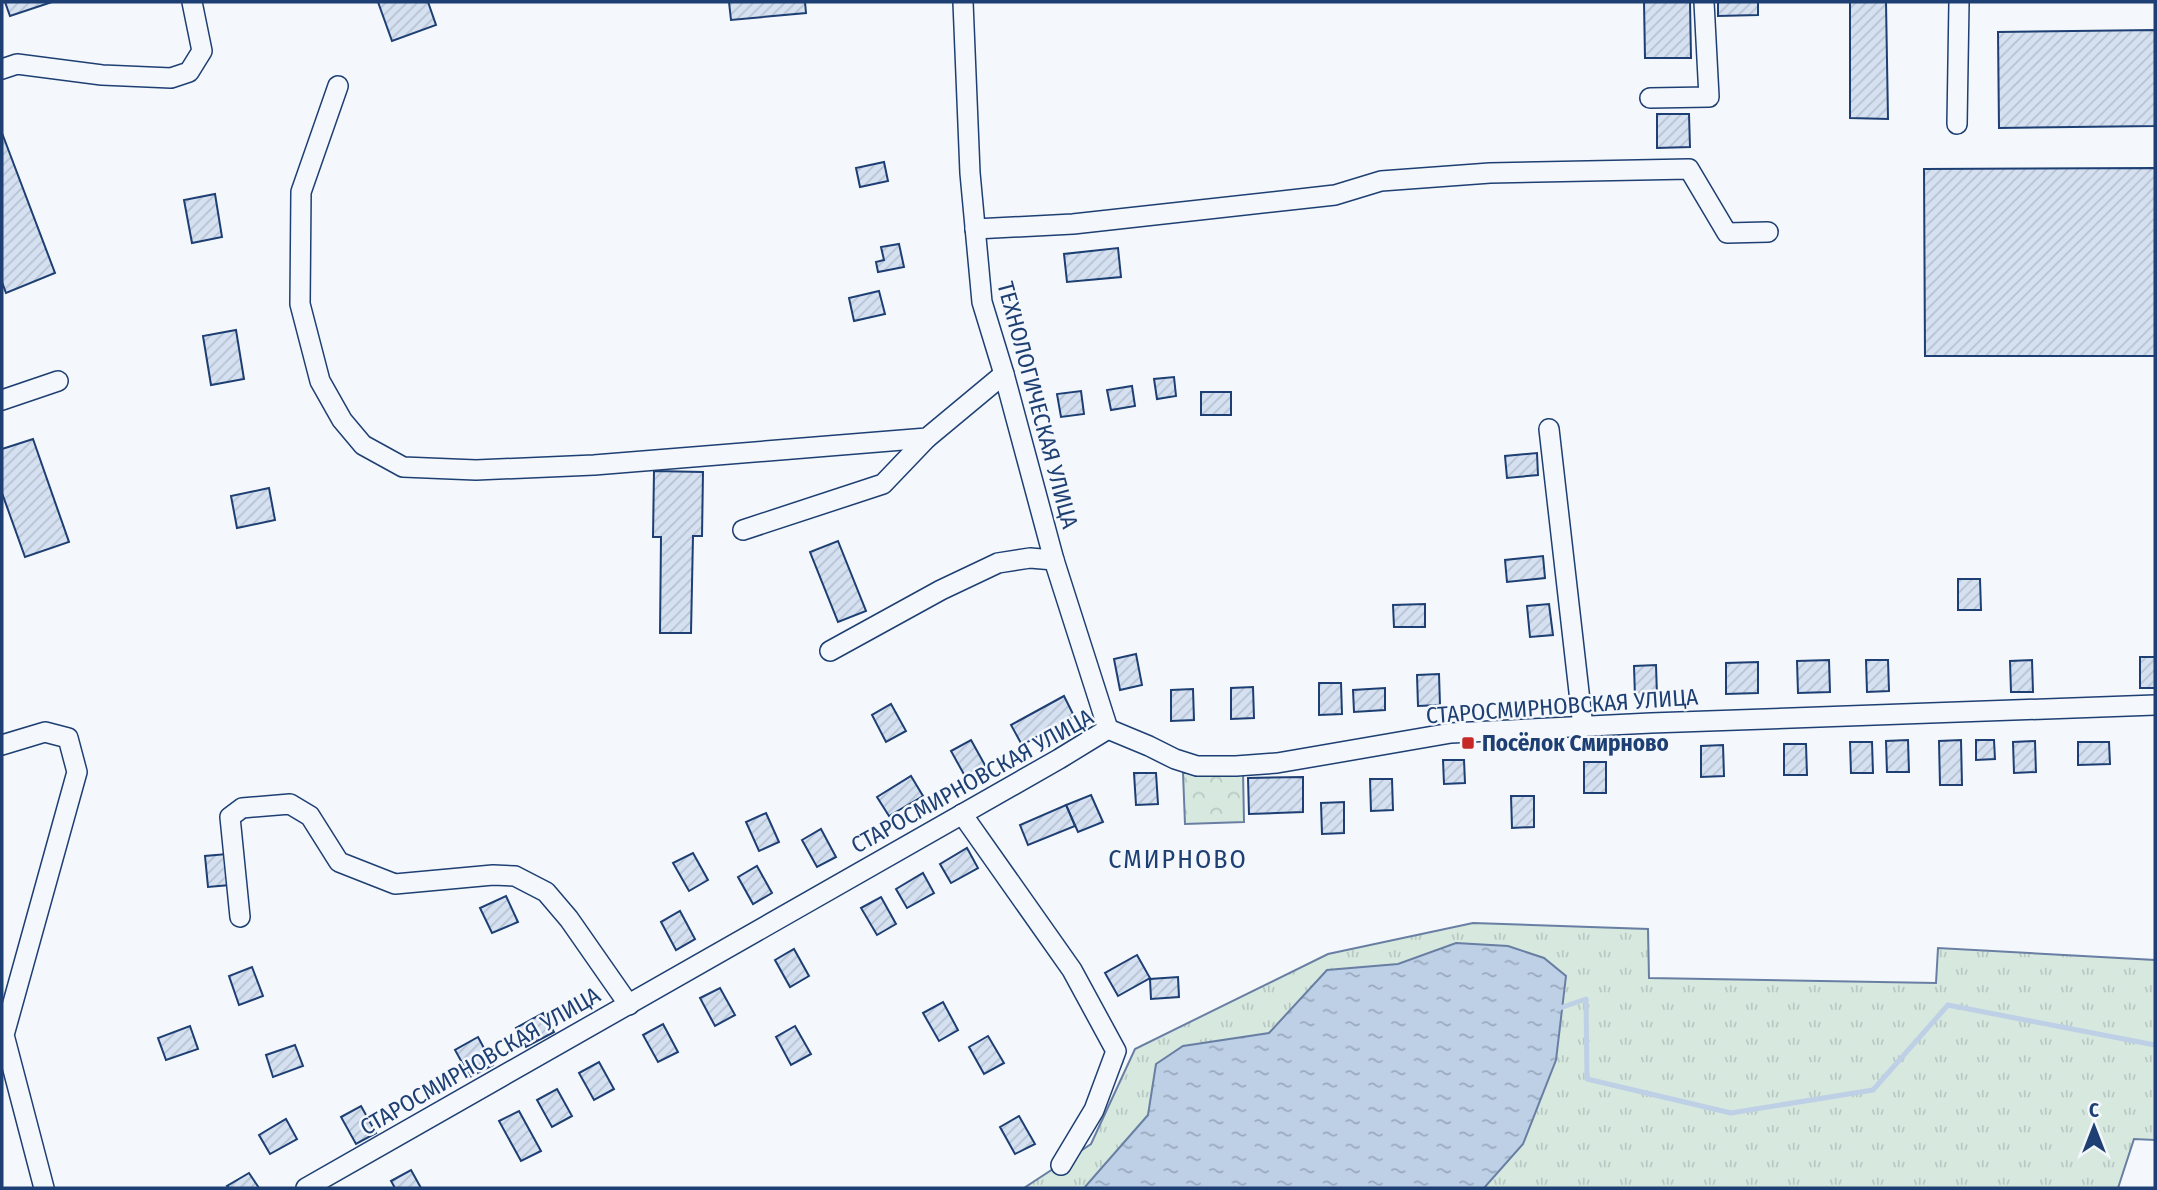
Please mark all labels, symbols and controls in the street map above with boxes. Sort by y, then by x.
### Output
street label: ТЕХНОЛОГИЧЕСКАЯ УЛИЦА [992,278,1084,532]
street label: СТАРОСМИРНОВСКАЯ УЛИЦА [1425,683,1699,729]
street label: СТАРОСМИРНОВСКАЯ УЛИЦА [846,703,1098,859]
place label: Посёлок Смирново [1482,729,1669,757]
marker: Посёлок Смирново [1460,735,1476,751]
district label: СМИРНОВО [1108,844,1248,875]
street label: СТАРОСМИРНОВСКАЯ УЛИЦА [355,981,605,1141]
north arrow [2059,1092,2129,1162]
text: С [2089,1099,2099,1122]

